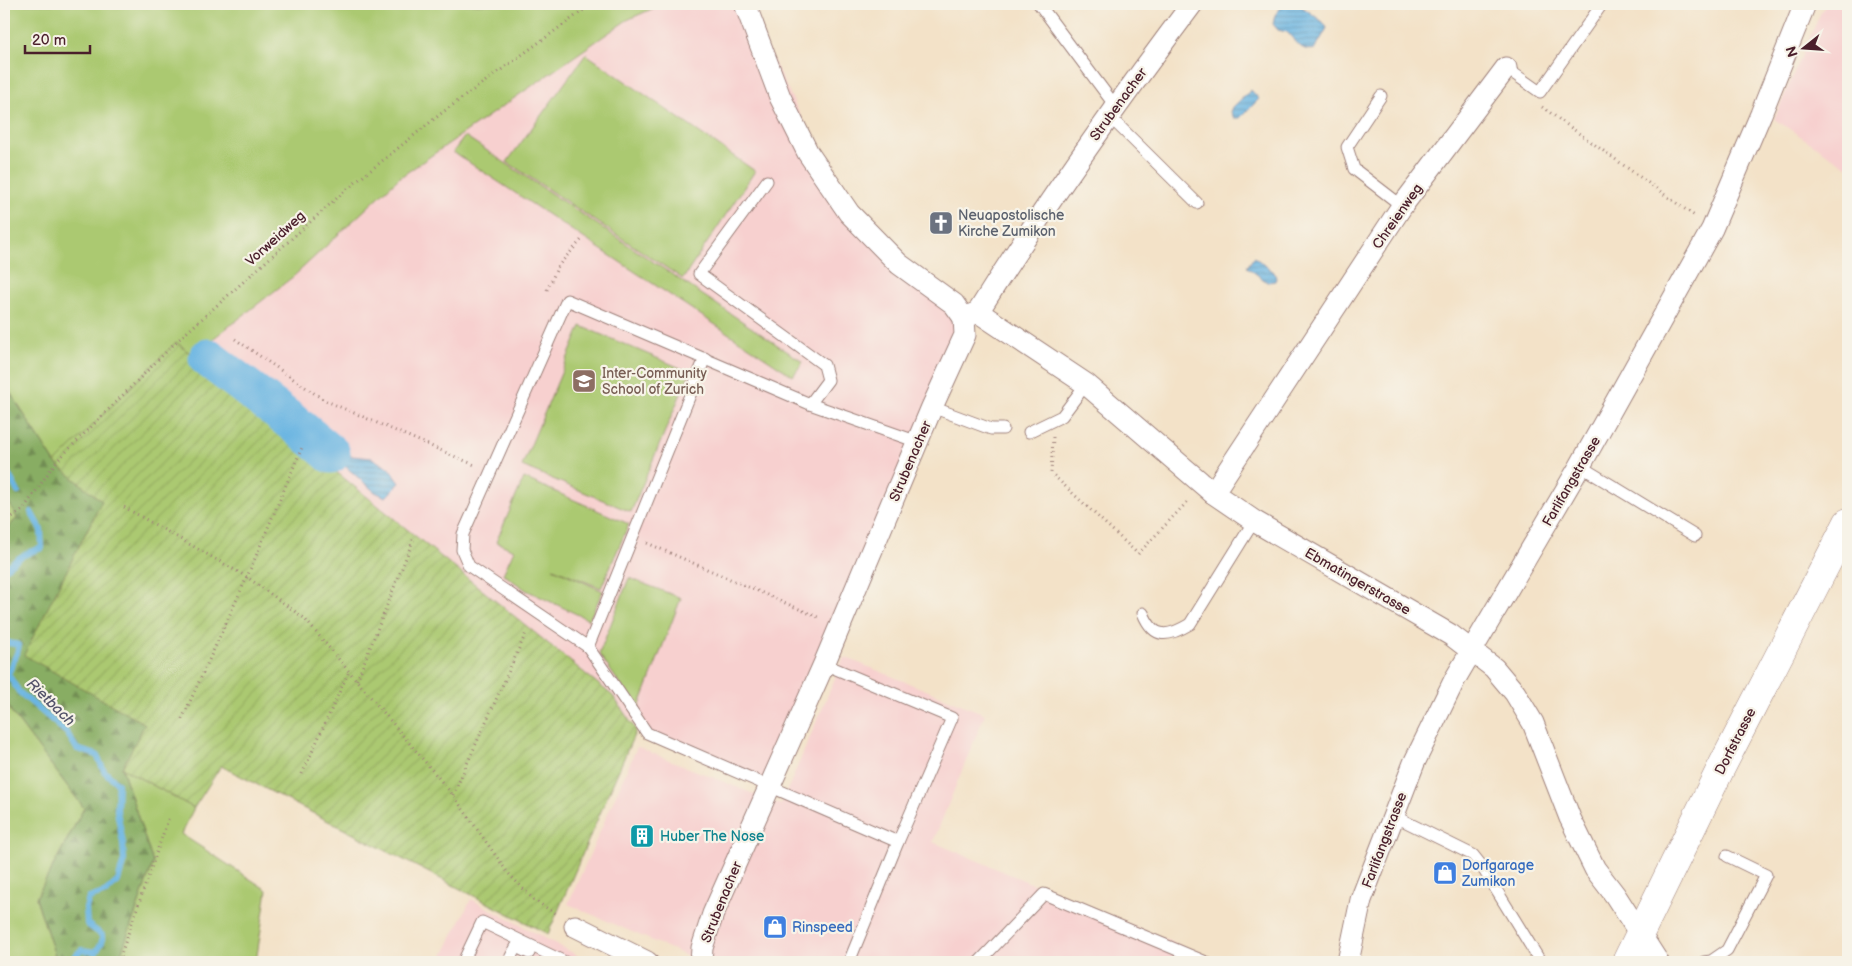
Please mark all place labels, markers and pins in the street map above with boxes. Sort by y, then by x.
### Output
place label: Neuapostolische Kirche Zumikon [958,207,1064,240]
church icon: Neuapostolische Kirche Zumikon [928,210,954,236]
place label: Inter-Community School of Zurich [602,365,707,398]
school or university icon: Inter-Community School of Zurich [571,368,597,394]
building icon: Huber The Nose [629,823,655,849]
place label: Huber The Nose [660,828,764,845]
place label: Dorfgarage Zumikon [1461,857,1534,890]
shop icon: Dorfgarage Zumikon [1432,860,1458,886]
shop icon: Rinspeed [762,914,788,940]
place label: Rinspeed [792,919,853,936]

